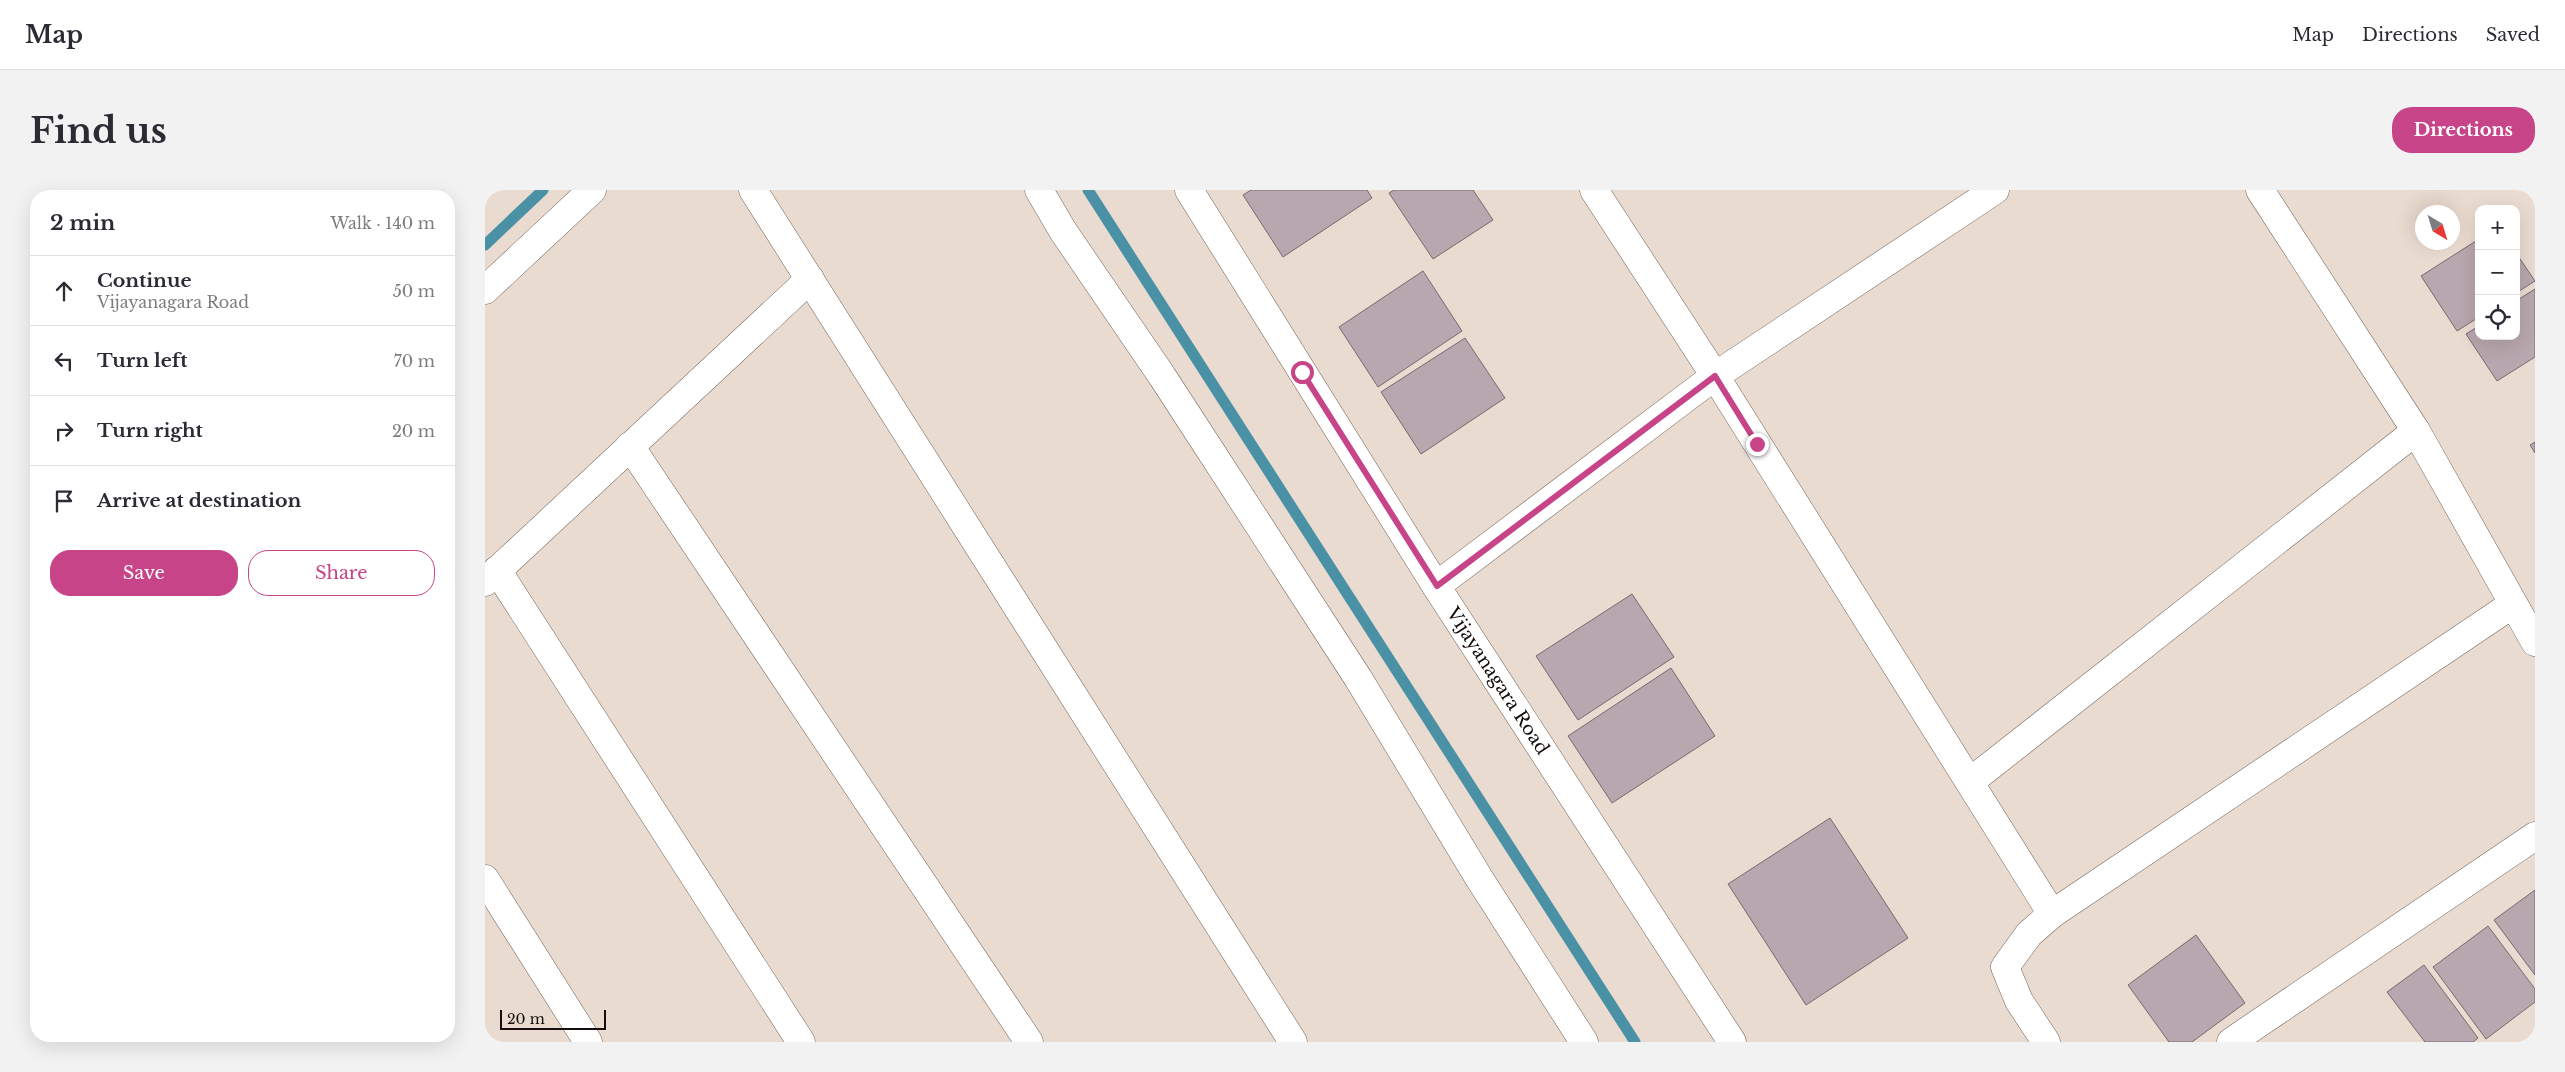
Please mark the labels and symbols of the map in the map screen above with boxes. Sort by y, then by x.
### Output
north arrow [2415,205,2460,250]
route start [1291,361,1314,384]
route end [1746,433,1769,456]
street label: Vijayanagara Road [1441,602,1554,759]
scale bar [500,1007,606,1030]

